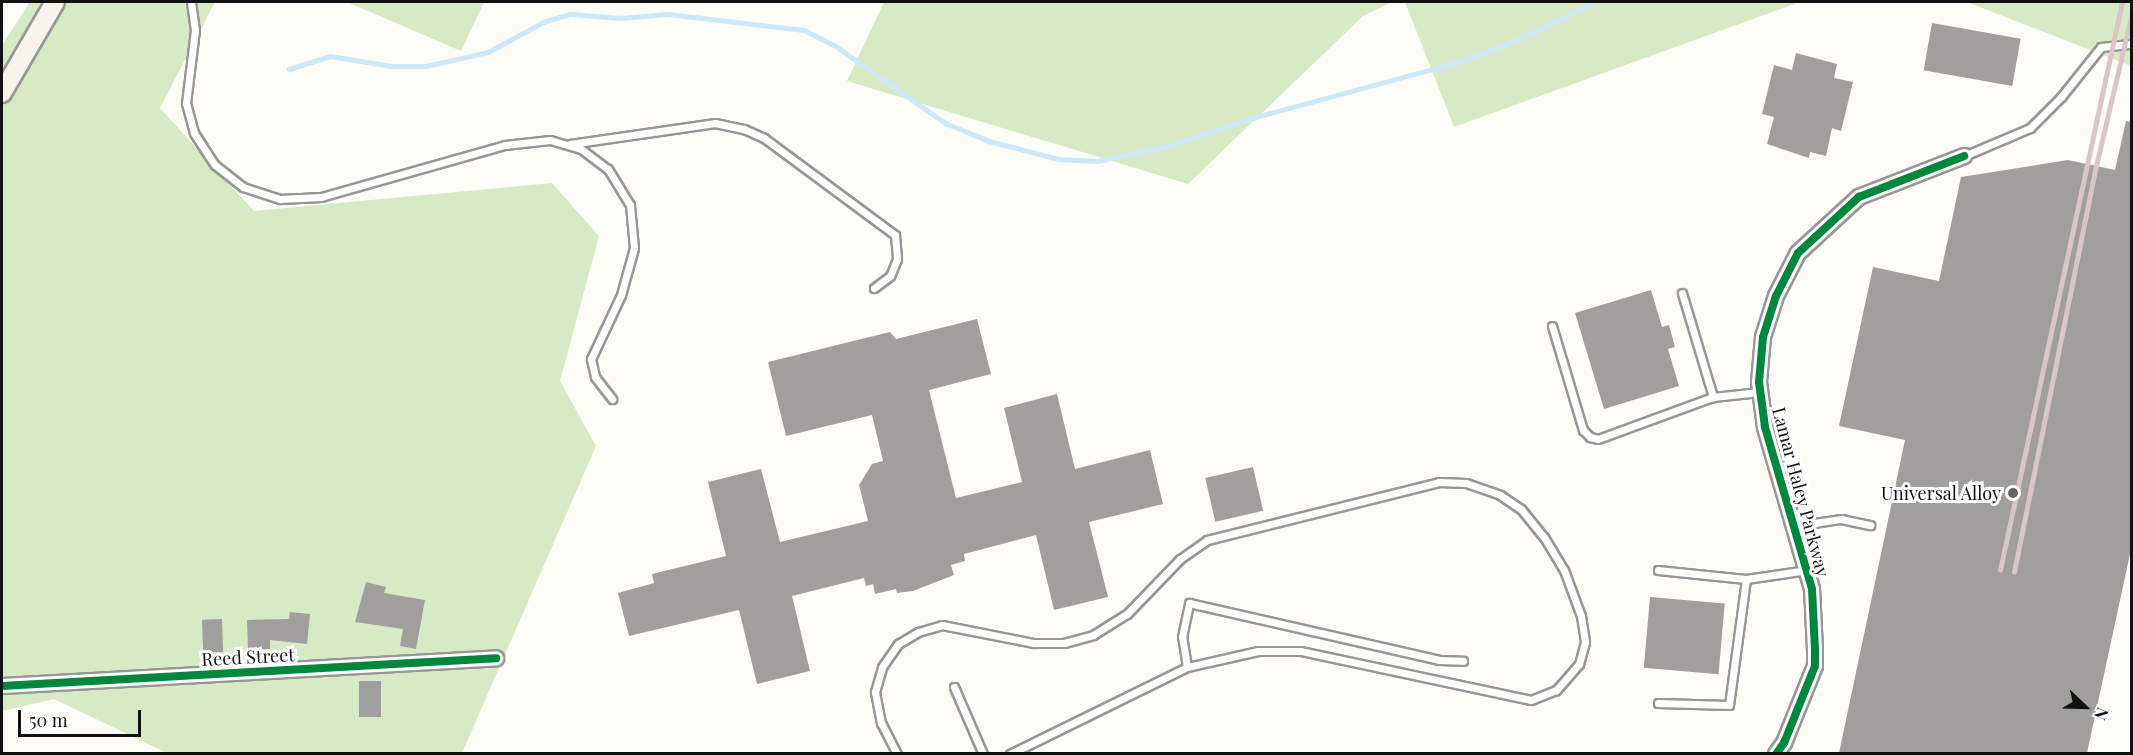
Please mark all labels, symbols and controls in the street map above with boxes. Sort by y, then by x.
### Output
street label: Lamar Haley Parkway [1768,404,1834,580]
place label: Universal Alloy [1880,482,2001,504]
marker: Universal Alloy [2006,486,2020,500]
street label: Reed Street [201,644,295,670]
north arrow [2055,677,2115,737]
scale bar [21,698,144,736]
text: N [2090,705,2114,724]
text: 50 m [29,708,68,732]

